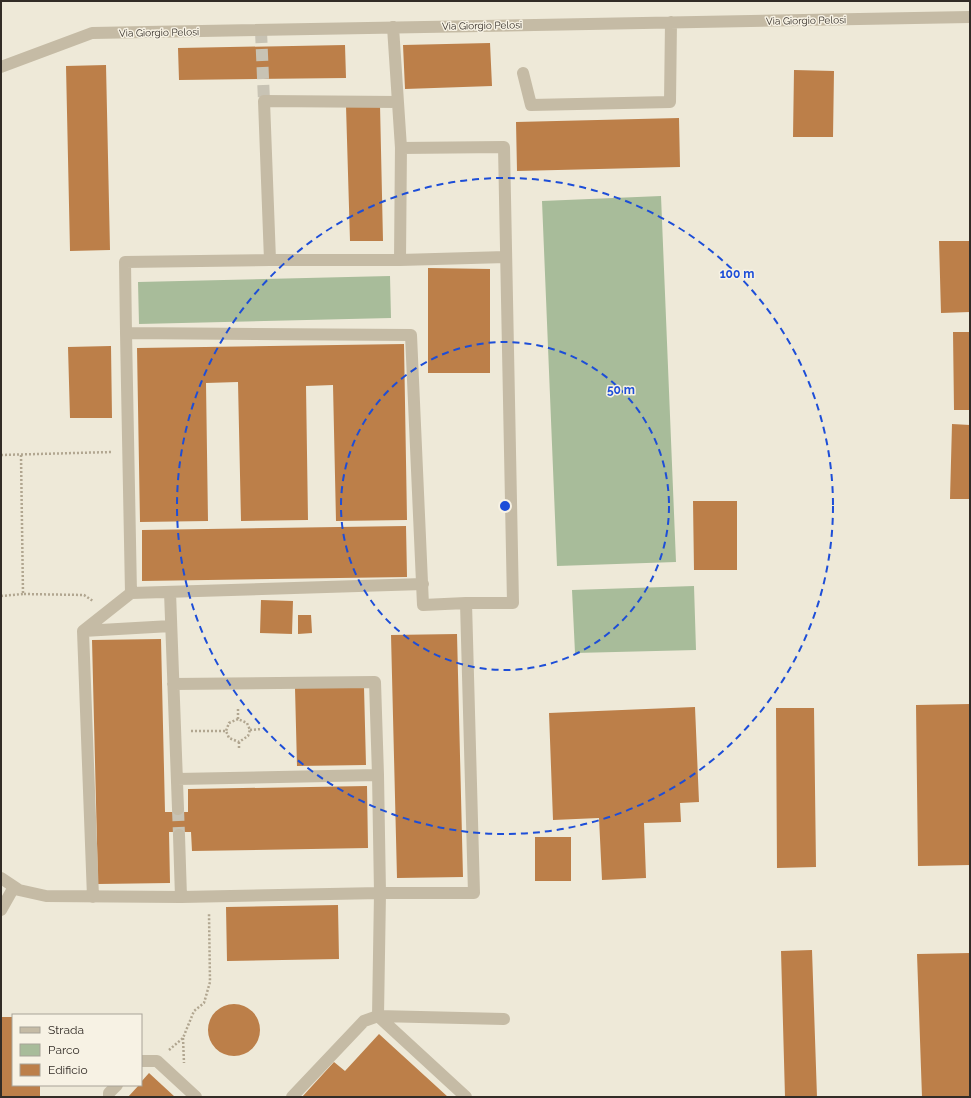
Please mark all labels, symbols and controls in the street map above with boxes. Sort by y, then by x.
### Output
street label: Via Giorgio Pelosi [766,14,846,27]
street label: Via Giorgio Pelosi [442,19,522,32]
street label: Via Giorgio Pelosi [119,26,199,39]
text: 100 m [720,267,754,281]
text: 50 m [607,383,635,397]
centre of rings [498,499,512,513]
legend [12,1014,142,1086]
text: Strada [48,1023,84,1037]
text: Parco [48,1043,80,1057]
text: Edificio [48,1063,88,1077]

